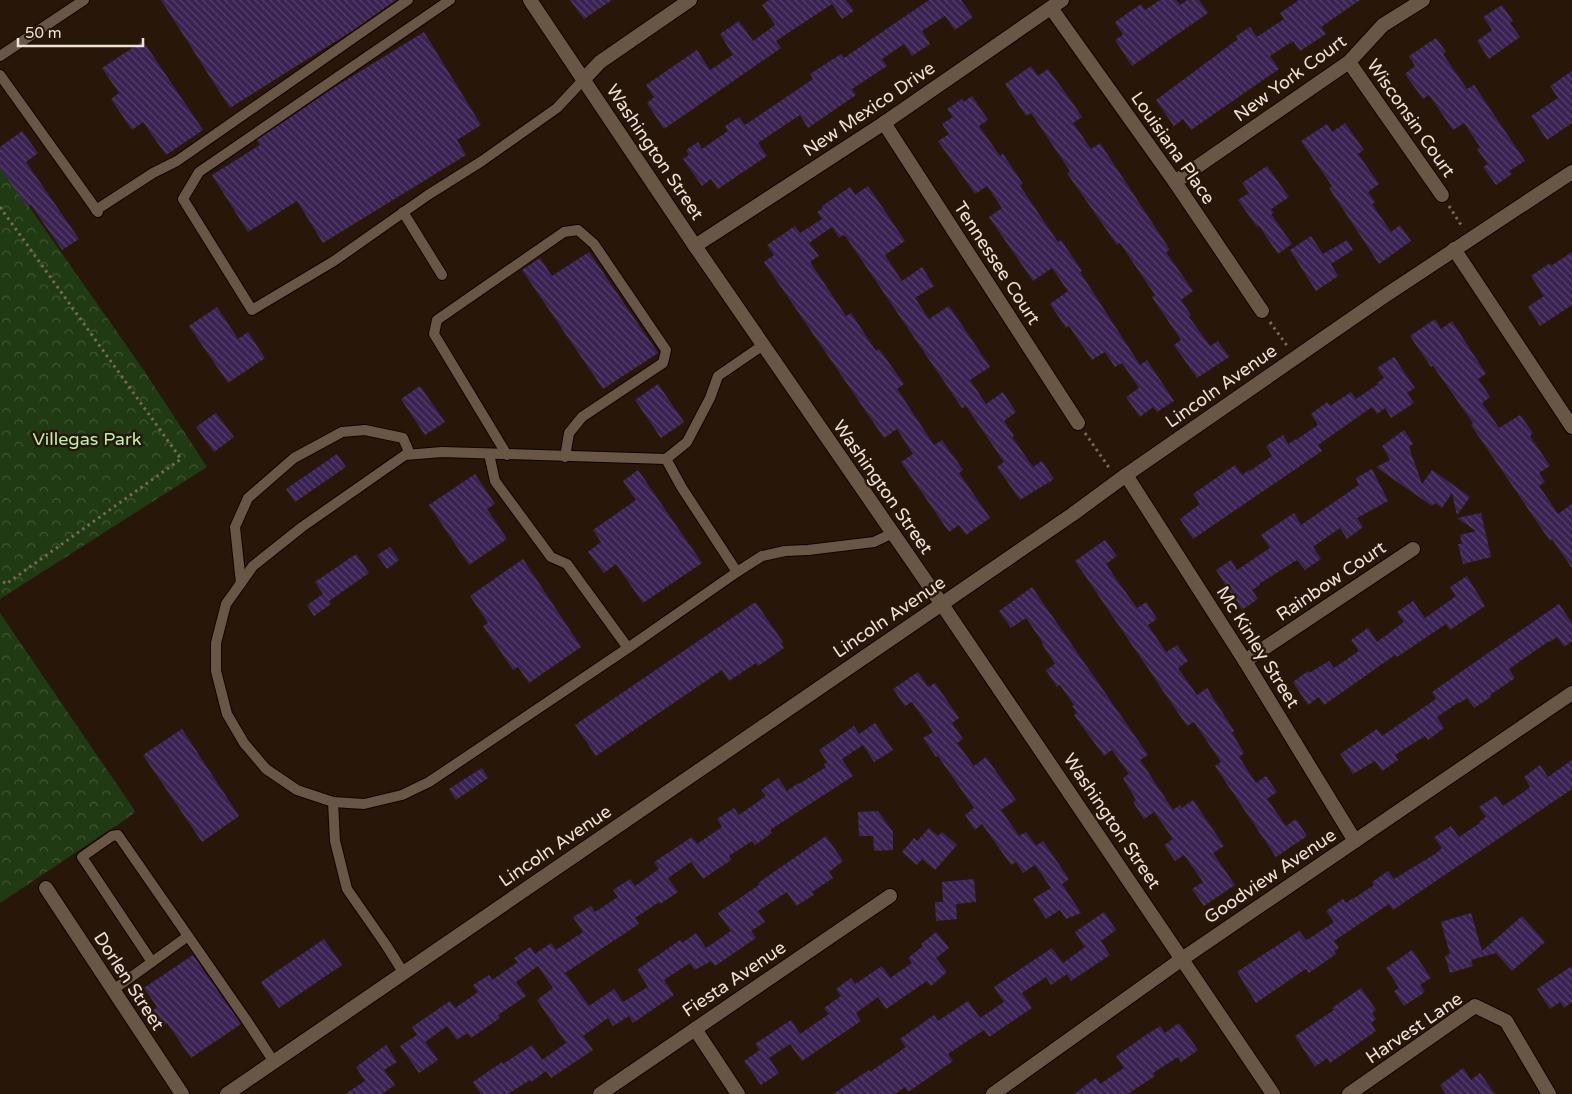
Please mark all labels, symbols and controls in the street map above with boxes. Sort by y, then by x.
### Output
scale bar [18,15,142,47]
text: 50 m [25,24,62,42]
street label: New York Court [1229,30,1351,126]
street label: Wisconsin Court [1362,55,1460,181]
street label: New Mexico Drive [799,57,939,161]
street label: Washington Street [601,80,709,224]
street label: Louisiana Place [1126,88,1220,208]
street label: Tennessee Court [949,197,1045,329]
street label: Lincoln Avenue [1161,339,1281,433]
street label: Washington Street [828,416,938,558]
park label: Villegas Park [32,428,142,450]
street label: Rainbow Court [1272,536,1390,626]
street label: Lincoln Avenue [829,571,949,663]
street label: Mc Kinley Street [1212,582,1304,712]
street label: Washington Street [1058,749,1166,893]
street label: Lincoln Avenue [495,800,615,892]
street label: Goodview Avenue [1200,824,1340,928]
street label: Dorlen Street [89,928,169,1034]
street label: Fiesta Avenue [678,936,790,1022]
street label: Harvest Lane [1361,988,1467,1068]

